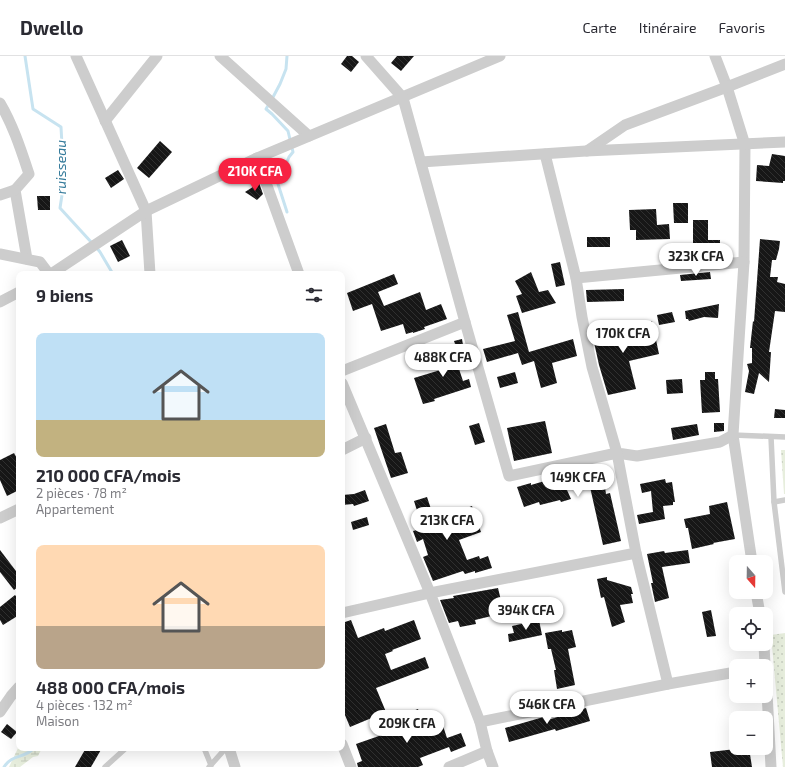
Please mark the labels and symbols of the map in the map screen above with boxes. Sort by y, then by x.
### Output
water label: ruisseau [52,140,69,194]
pin: 210K CFA [214,158,296,192]
pin: 323K CFA [655,243,737,277]
pin: 170K CFA [582,320,664,354]
pin: 488K CFA [402,344,484,378]
pin: 149K CFA [537,464,619,498]
pin: 213K CFA [406,507,488,541]
north arrow [729,555,773,599]
pin: 394K CFA [485,597,567,631]
pin: 546K CFA [506,691,588,725]
pin: 209K CFA [366,710,448,744]

